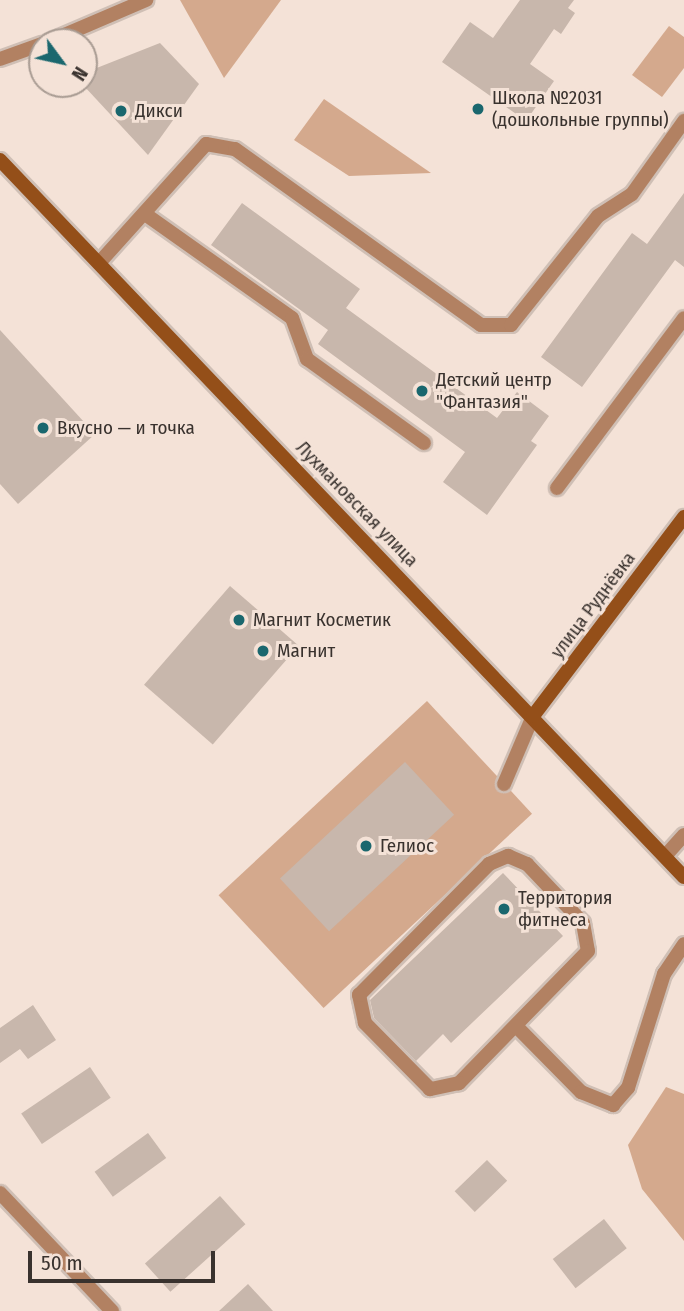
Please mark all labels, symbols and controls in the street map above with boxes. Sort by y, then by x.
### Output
north arrow [28,28,98,98]
text: N [67,63,92,85]
place label: Школа №2031 (дошкольные группы) [492,87,669,131]
place label: Дикси [135,100,183,122]
marker: Школа №2031 (дошкольные группы) [470,101,486,117]
marker: Дикси [113,103,129,119]
place label: Детский центр "Фантазия" [436,369,552,413]
marker: Детский центр "Фантазия" [414,383,430,399]
place label: Вкусно — и точка [57,417,195,439]
marker: Вкусно — и точка [35,420,51,436]
street label: Лухмановская улица [291,436,423,572]
street label: улица Руднёвка [546,548,640,662]
place label: Магнит Косметик [253,609,391,631]
marker: Магнит Косметик [231,612,247,628]
place label: Магнит [277,640,335,662]
marker: Магнит [255,643,271,659]
place label: Гелиос [380,835,434,857]
marker: Гелиос [358,838,374,854]
place label: Территория фитнеса [518,887,613,931]
marker: Территория фитнеса [496,901,512,917]
scale bar [32,1238,219,1282]
text: 50 m [41,1250,83,1276]

